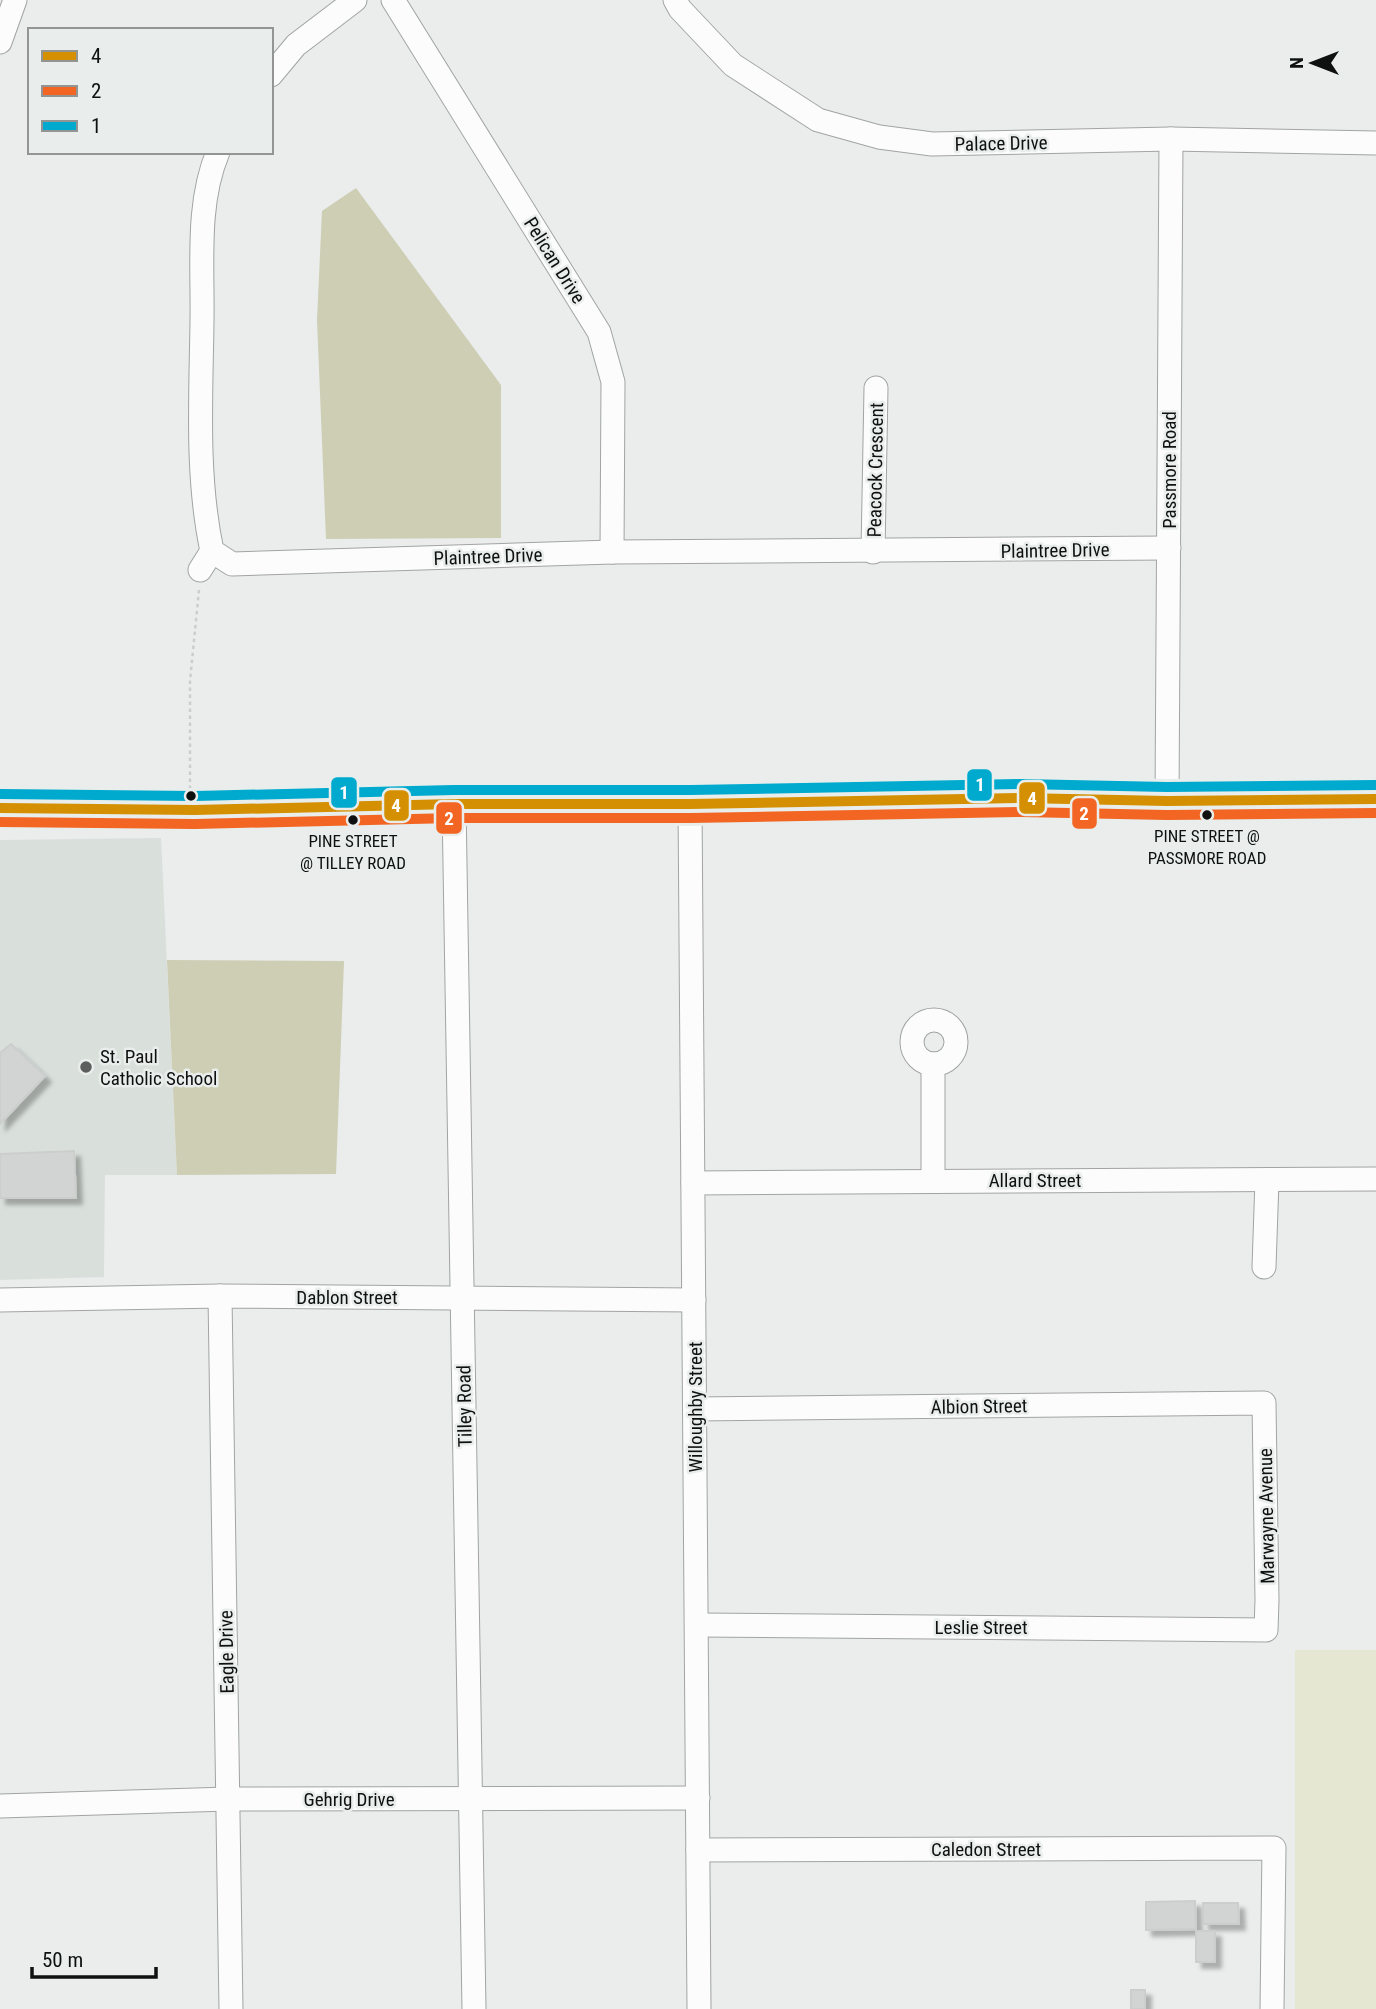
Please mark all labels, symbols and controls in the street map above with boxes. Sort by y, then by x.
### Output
legend [28,28,273,154]
north arrow [1278,28,1348,98]
text: 4 [91,44,101,68]
text: N [1285,57,1308,69]
text: 2 [91,79,101,103]
text: 1 [91,114,101,138]
street label: Palace Drive [954,131,1048,156]
street label: Pelican Drive [519,213,590,308]
street label: Peacock Crescent [863,402,888,538]
street label: Passmore Road [1158,411,1181,529]
street label: Plaintree Drive [1000,538,1110,563]
street label: Plaintree Drive [433,543,543,570]
line badge: 1 [966,768,993,802]
text: 1 [975,773,985,796]
line badge: 1 [330,776,358,809]
text: 1 [339,781,349,804]
line badge: 4 [1018,781,1046,815]
text: 4 [1027,787,1037,810]
unlabelled marker [184,789,198,803]
line badge: 4 [383,789,410,822]
text: 4 [391,794,401,817]
line badge: 2 [1071,797,1098,830]
line badge: 2 [435,801,463,835]
text: 2 [1079,802,1089,825]
text: 2 [444,807,454,830]
marker: PINE STREET @ PASSMORE ROAD [1200,808,1214,822]
marker: PINE STREET @ TILLEY ROAD [346,813,360,827]
place label: PINE STREET @ PASSMORE ROAD [1148,826,1266,868]
place label: PINE STREET @ TILLEY ROAD [300,831,406,873]
place label: St. Paul Catholic School [100,1045,217,1090]
marker: St. Paul Catholic School [78,1059,94,1075]
street label: Allard Street [989,1169,1081,1192]
street label: Dablon Street [296,1286,398,1309]
street label: Willoughby Street [684,1342,707,1472]
street label: Tilley Road [452,1365,477,1447]
street label: Albion Street [930,1394,1028,1419]
street label: Marwayne Avenue [1254,1448,1279,1584]
street label: Eagle Drive [214,1610,239,1694]
street label: Leslie Street [934,1616,1028,1639]
street label: Gehrig Drive [303,1788,395,1811]
street label: Caledon Street [931,1838,1041,1861]
scale bar [32,1936,156,1980]
text: 50 m [42,1948,83,1972]

